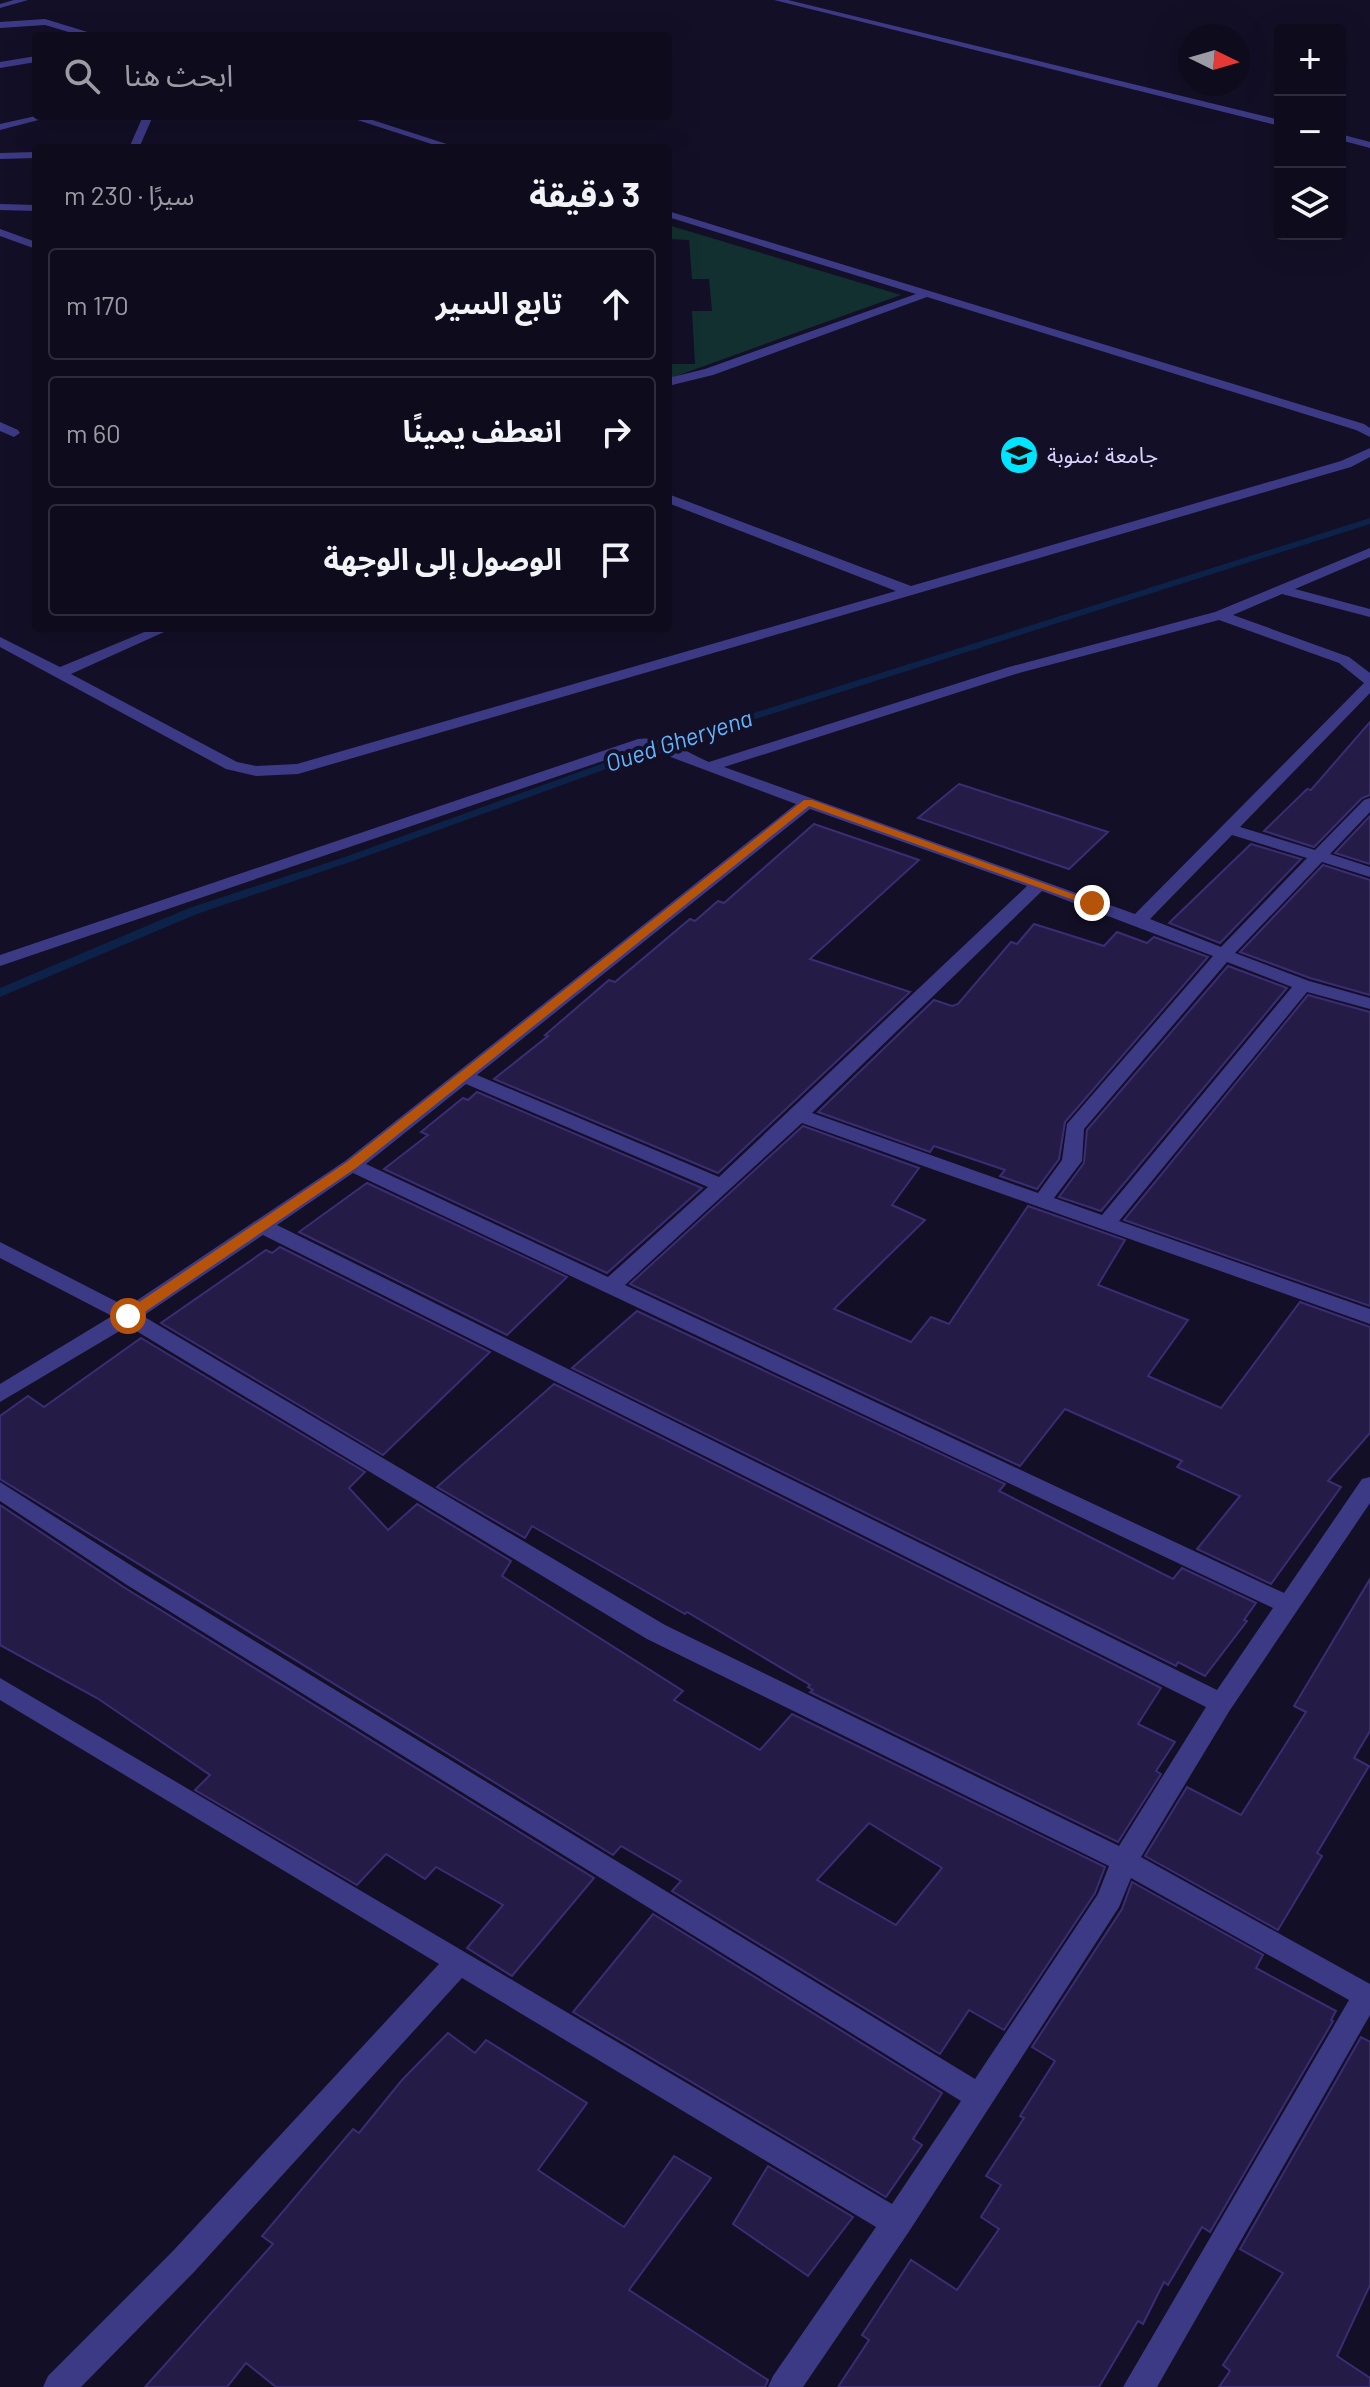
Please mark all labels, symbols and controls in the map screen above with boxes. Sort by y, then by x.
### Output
north arrow [1178,24,1250,96]
map controls [1274,24,1346,240]
button: + [1274,24,1346,96]
search box [32,32,672,120]
icon: search [60,54,104,98]
text: ابحث هنا [124,56,233,92]
button: − [1274,96,1346,168]
button: layers [1274,168,1346,240]
text: 3 دقيقة [529,173,640,214]
text: سيرًا · 230 m [64,179,194,210]
icon: ahead [594,282,638,326]
text: تابع السير [436,284,562,320]
text: 170 m [66,289,129,320]
icon: right [594,410,638,454]
text: انعطف يمينًا [403,412,562,448]
text: 60 m [66,417,121,448]
school or university icon: جامعة ؛منوبة [998,434,1040,476]
place label: جامعة ؛منوبة [1047,441,1158,468]
icon: arrive [594,538,638,582]
text: الوصول إلى الوجهة [323,540,562,576]
water label: Oued Gheryena [601,702,756,777]
route end [1074,885,1110,921]
route start [110,1298,146,1334]

